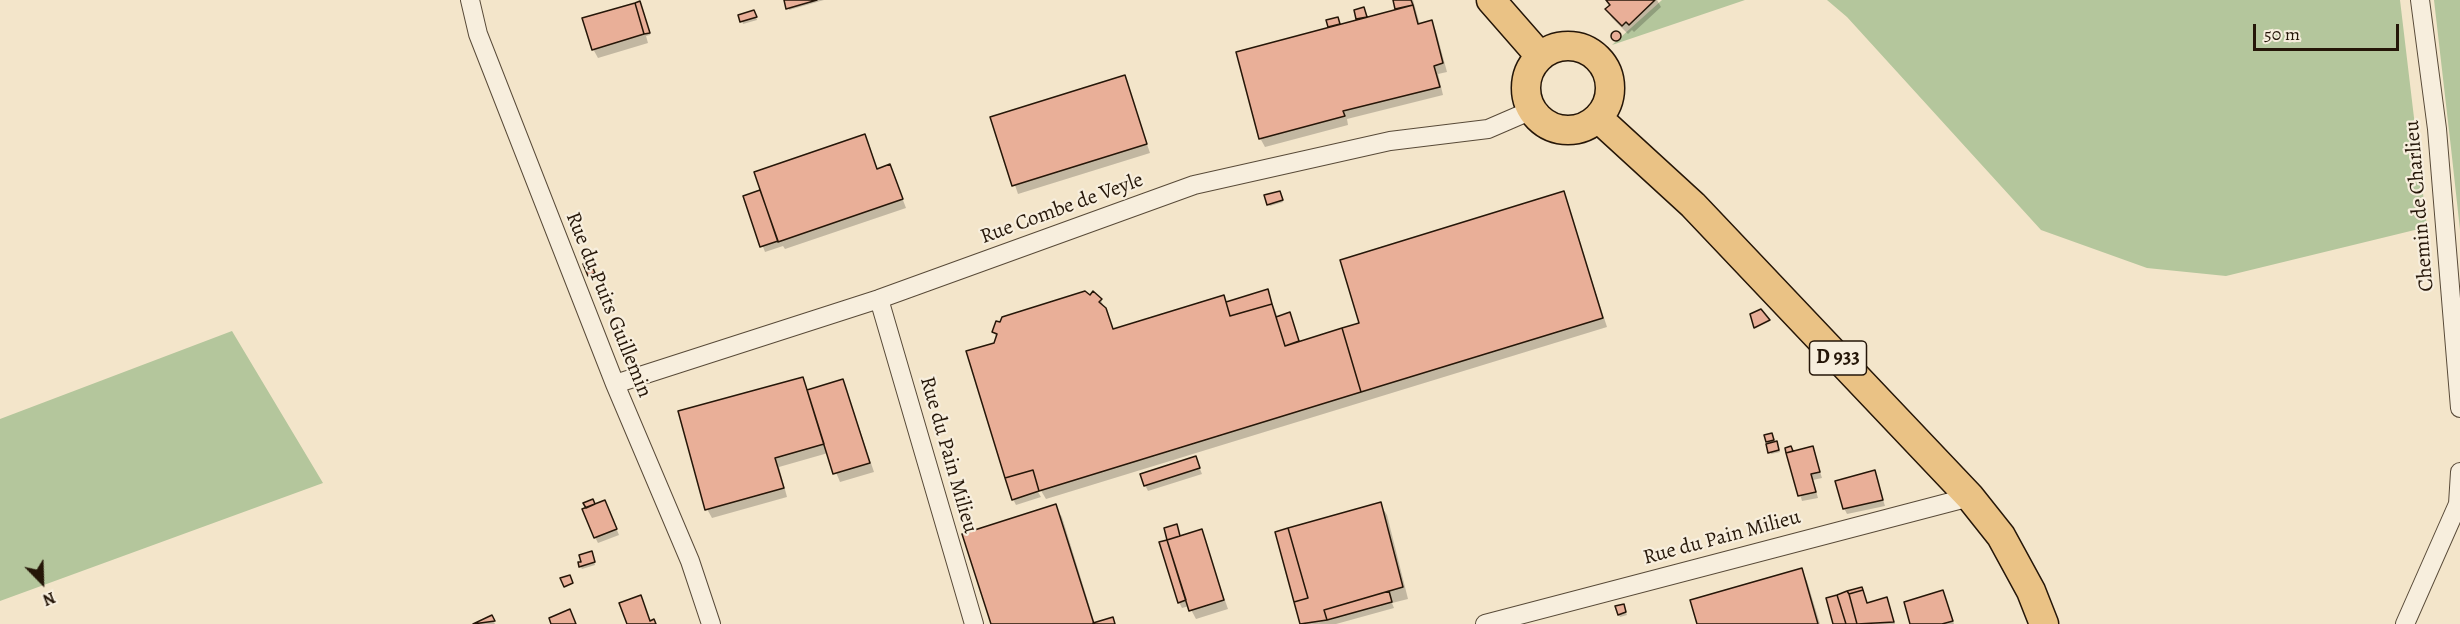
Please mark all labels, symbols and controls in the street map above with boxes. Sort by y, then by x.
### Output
scale bar [2256,12,2402,50]
text: 50 m [2264,22,2300,46]
street label: Chemin de Charlieu [2400,119,2440,293]
street label: Rue Combe de Veyle [977,168,1147,250]
street label: Rue du Puits Guillemin [559,209,657,401]
road number: D 933 [1810,341,1866,375]
street label: Rue du Pain Milieu [914,374,982,536]
street label: Rue du Pain Milieu [1641,505,1803,571]
north arrow [12,552,72,612]
text: N [39,586,59,611]

